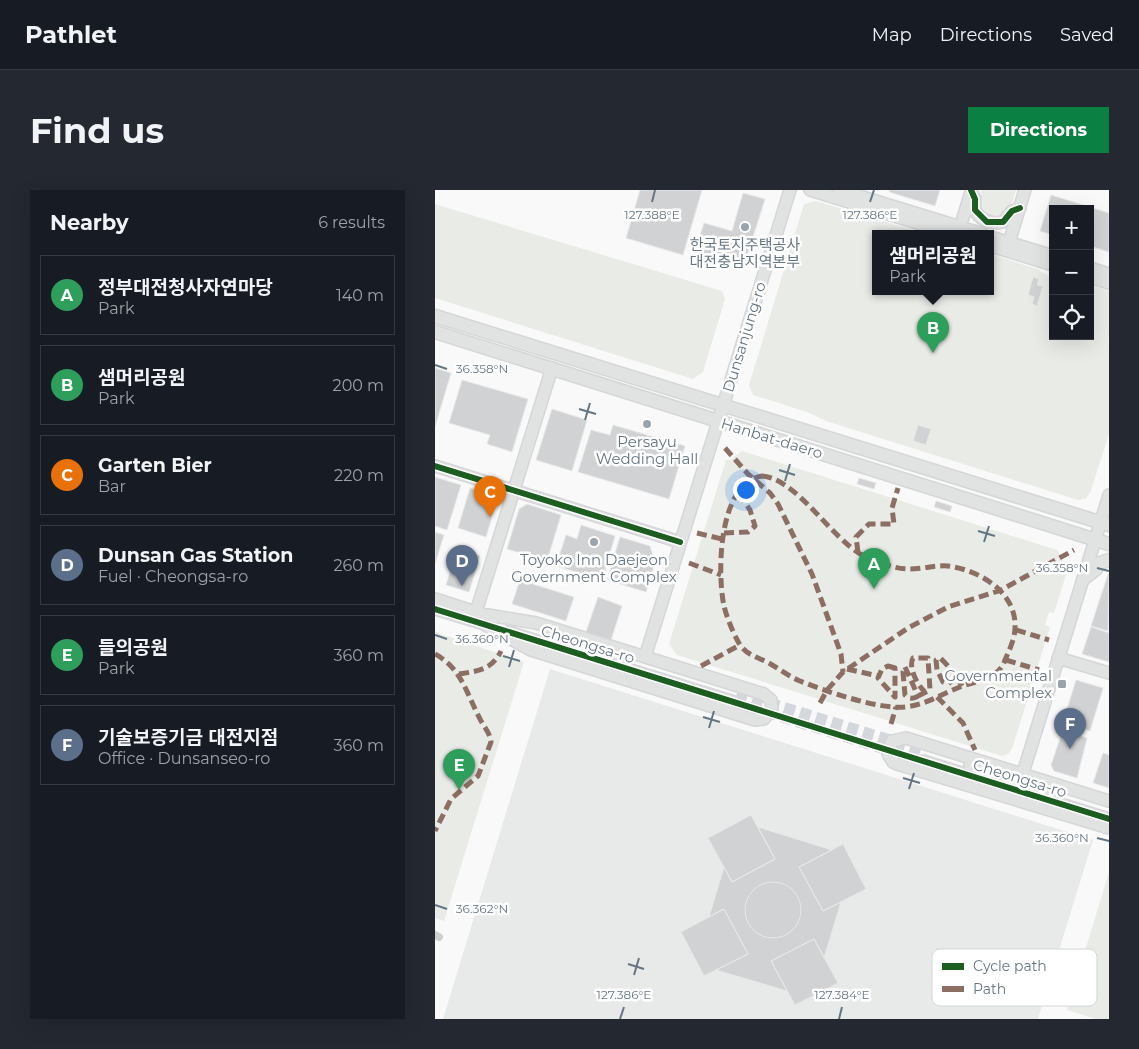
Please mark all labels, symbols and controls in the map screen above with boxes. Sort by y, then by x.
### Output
text: Pathlet [25,20,117,49]
text: Map [872,24,912,46]
text: Directions [940,24,1032,46]
text: Saved [1060,24,1114,46]
button: Directions [968,107,1109,153]
text: Find us [30,109,164,152]
map controls [1049,205,1094,340]
button: + [1049,205,1094,250]
text: 127.388°E [624,207,680,222]
text: 127.386°E [843,207,897,222]
text: Nearby [50,210,129,235]
text: 6 results [318,213,385,232]
marker: 한국토지주택공사 대전충남지역본부 [739,221,751,233]
popup [872,230,994,295]
place label: 한국토지주택공사 대전충남지역본부 [690,235,800,271]
text: 샘머리공원 [889,244,977,267]
button: − [1049,250,1094,295]
text: Park [889,267,926,286]
text: 정부대전청사자연마당 [98,276,273,299]
street label: Dunsanjung-ro [718,279,770,395]
text: A [61,286,73,305]
text: 140 m [336,286,384,305]
button: locate [1049,295,1094,340]
text: Park [98,299,135,318]
pin: B [917,312,949,353]
text: 36.358°N [456,361,508,376]
text: 샘머리공원 [98,366,185,389]
text: B [61,376,73,395]
text: 200 m [333,376,384,395]
text: Park [98,389,135,408]
street label: Hanbat-daero [719,414,825,462]
marker: Persayu Wedding Hall [641,418,653,430]
place label: Persayu Wedding Hall [596,432,698,468]
text: Garten Bier [98,454,212,477]
text: C [61,466,73,485]
text: 220 m [334,466,384,485]
pin: C [474,476,506,517]
text: Bar [98,477,126,496]
your location [733,477,759,503]
marker: Toyoko Inn Daejeon Government Complex [588,536,600,548]
text: Dunsan Gas Station [98,544,293,567]
pin: D [446,545,478,586]
pin: A [858,548,890,589]
place label: Toyoko Inn Daejeon Government Complex [511,550,677,586]
text: D [60,556,74,575]
text: 260 m [333,556,384,575]
text: 36.358°N [1036,560,1088,575]
text: Fuel · Cheongsa-ro [98,567,248,586]
street label: Cheongsa-ro [539,621,637,667]
text: 36.360°N [455,631,509,646]
text: 들의공원 [98,636,168,659]
text: E [62,646,72,665]
text: 360 m [333,646,384,665]
text: Park [98,659,135,678]
place label: Governmental Complex [944,666,1052,702]
marker: Governmental Complex [1056,678,1068,690]
pin: F [1054,708,1086,749]
text: 기술보증기금 대전지점 [98,726,278,749]
text: F [62,736,72,755]
text: 360 m [333,736,384,755]
text: Office · Dunsanseo-ro [98,749,270,768]
pin: E [443,749,475,790]
street label: Cheongsa-ro [971,755,1069,801]
text: 36.360°N [1035,830,1089,845]
text: 36.362°N [456,901,508,916]
legend [932,949,1097,1006]
text: Cycle path [973,957,1047,975]
text: Path [973,980,1006,998]
text: 127.386°E [597,987,651,1002]
text: 127.384°E [814,987,870,1002]

